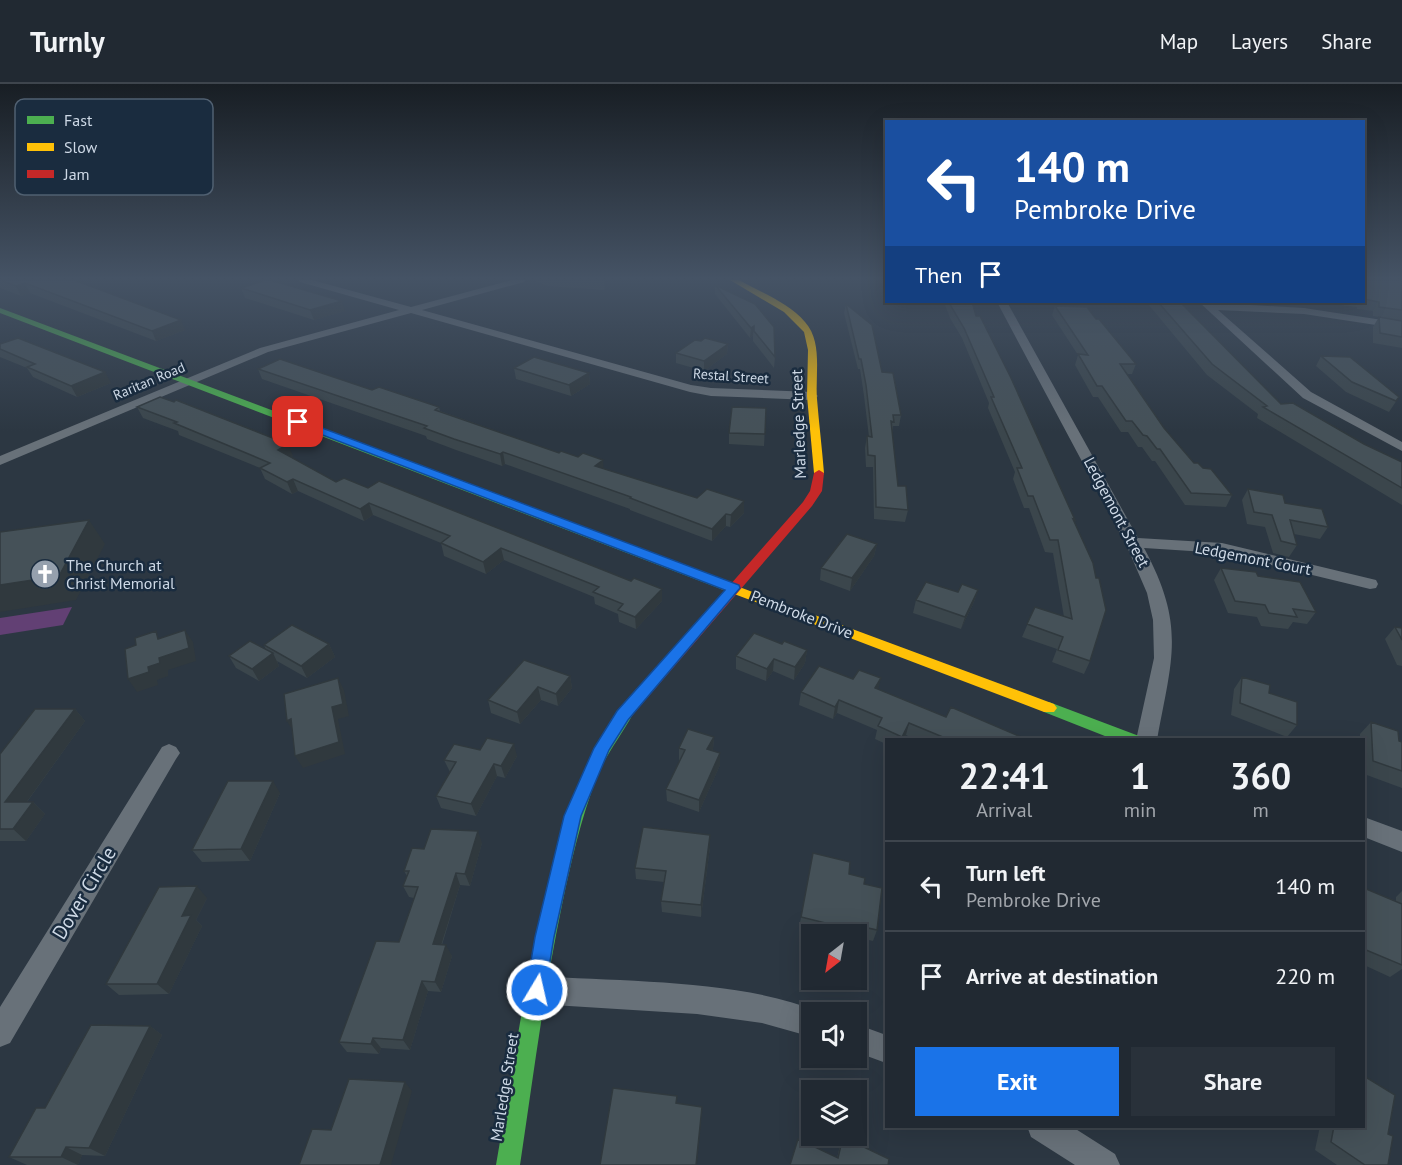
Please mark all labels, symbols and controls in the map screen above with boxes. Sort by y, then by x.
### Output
text: Turnly [30,23,105,60]
text: Map [1160,28,1198,55]
text: Layers [1231,28,1288,55]
text: Share [1321,28,1372,55]
legend [15,99,213,195]
text: Fast [64,110,93,130]
text: Slow [64,137,98,157]
text: 140 m [1014,139,1130,194]
icon: left [915,144,993,222]
text: Jam [63,164,90,184]
text: Pembroke Drive [1014,192,1196,226]
icon: arrive [974,258,1007,291]
text: Then [915,261,962,289]
street label: Raritan Road [110,358,188,404]
street label: Restal Street [692,364,770,388]
street label: Marledge Street [786,368,810,479]
pin [272,396,323,447]
icon: arrive [281,405,314,438]
street label: Ledgemont Street [1080,454,1155,571]
street label: Ledgemont Court [1193,537,1313,579]
place label: The Church at Christ Memorial [66,555,175,593]
church icon: The Church at Christ Memorial [29,558,61,590]
street label: Pembroke Drive [748,585,856,643]
text: 22:41 [959,752,1050,799]
text: 1 [1130,752,1150,799]
text: 360 [1230,752,1291,799]
text: Arrival [976,797,1032,823]
text: min [1124,797,1156,823]
text: m [1253,797,1269,823]
street label: Dover Circle [46,842,122,944]
text: Turn left [966,859,1046,887]
icon: left [915,870,948,903]
text: 140 m [1275,872,1335,900]
text: Pembroke Drive [966,887,1101,913]
north arrow [801,924,867,990]
map controls [801,924,867,1146]
position arrow [505,958,569,1022]
icon: arrive [915,960,948,993]
text: Arrive at destination [966,962,1158,990]
text: 220 m [1275,962,1335,990]
button: sound [801,1002,867,1068]
street label: Marledge Street [486,1031,523,1143]
button: Exit [915,1047,1119,1116]
button: Share [1131,1047,1335,1116]
button: layers [801,1080,867,1146]

